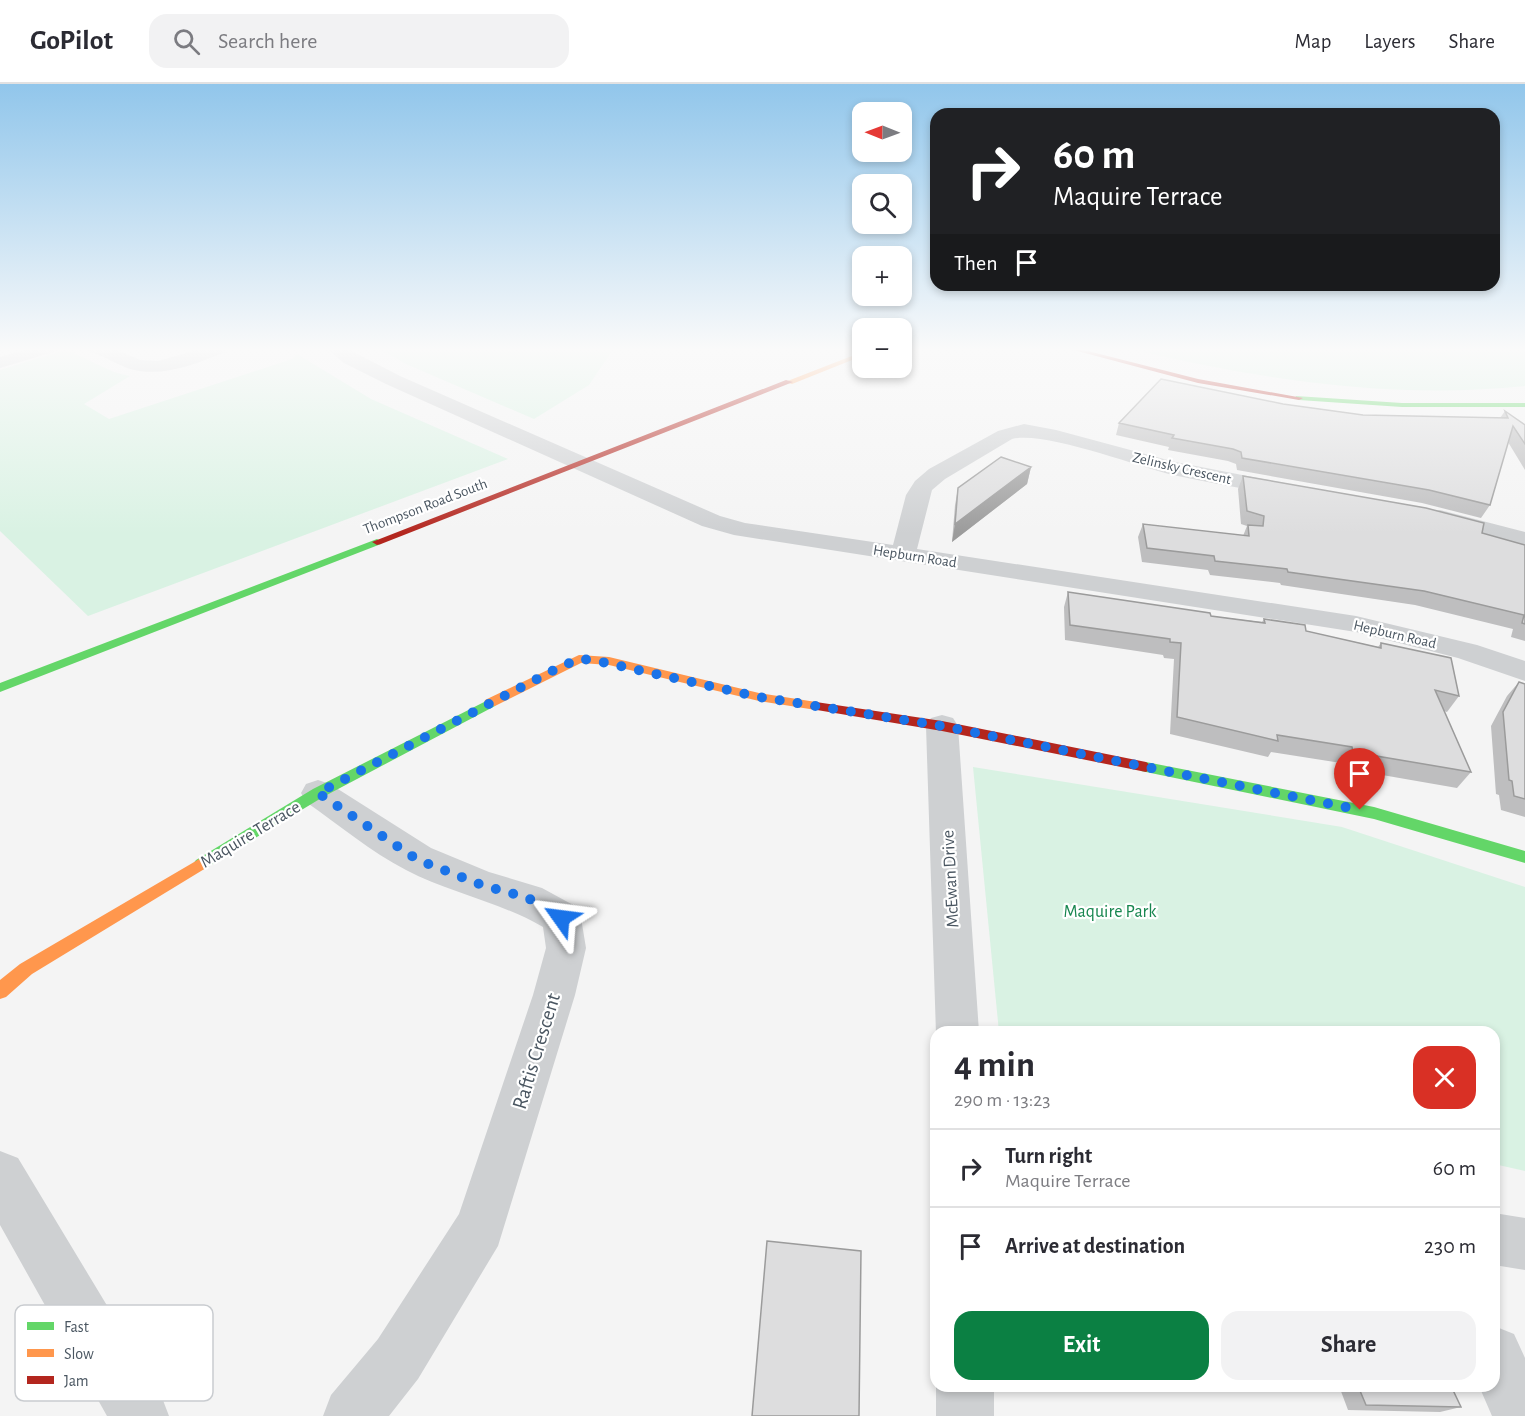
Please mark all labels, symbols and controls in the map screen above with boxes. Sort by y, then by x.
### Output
search box [149,14,569,68]
icon: search [170,25,203,58]
text: GoPilot [30,27,113,55]
text: Search here [218,30,318,52]
text: Map [1295,31,1331,52]
text: Layers [1364,31,1415,52]
text: Share [1448,31,1495,52]
north arrow [852,102,912,162]
map controls [852,102,912,378]
icon: right [954,132,1032,210]
text: 60 m [1053,134,1135,176]
button: search [852,174,912,234]
text: Maquire Terrace [1053,183,1223,210]
button: + [852,246,912,306]
icon: arrive [1010,246,1043,279]
text: Then [954,252,998,274]
button: − [852,318,912,378]
street label: Zelinsky Crescent [1131,450,1233,487]
street label: Thompson Road South [361,476,489,537]
street label: Hepburn Road [872,542,958,571]
street label: Hepburn Road [1352,618,1438,651]
pin [1334,748,1385,810]
icon: arrive [1343,757,1376,790]
street label: Maquire Terrace [197,798,304,872]
street label: McEwan Drive [939,830,963,928]
position arrow [529,886,593,950]
park label: Maquire Park [1063,903,1157,921]
street label: Raftis Crescent [509,990,564,1112]
button: close [1413,1046,1476,1109]
text: 4 min [954,1047,1035,1083]
text: 290 m · 13:23 [954,1090,1051,1110]
text: Turn right [1005,1145,1092,1167]
icon: right [954,1152,987,1185]
text: 60 m [1433,1157,1476,1179]
text: Maquire Terrace [1005,1171,1131,1191]
icon: arrive [954,1230,987,1263]
text: Arrive at destination [1005,1235,1185,1257]
text: 230 m [1424,1235,1476,1257]
legend [15,1305,213,1401]
button: Exit [954,1311,1209,1380]
button: Share [1221,1311,1476,1380]
text: Fast [64,1319,89,1335]
text: Slow [64,1346,94,1362]
text: Jam [64,1373,89,1389]

